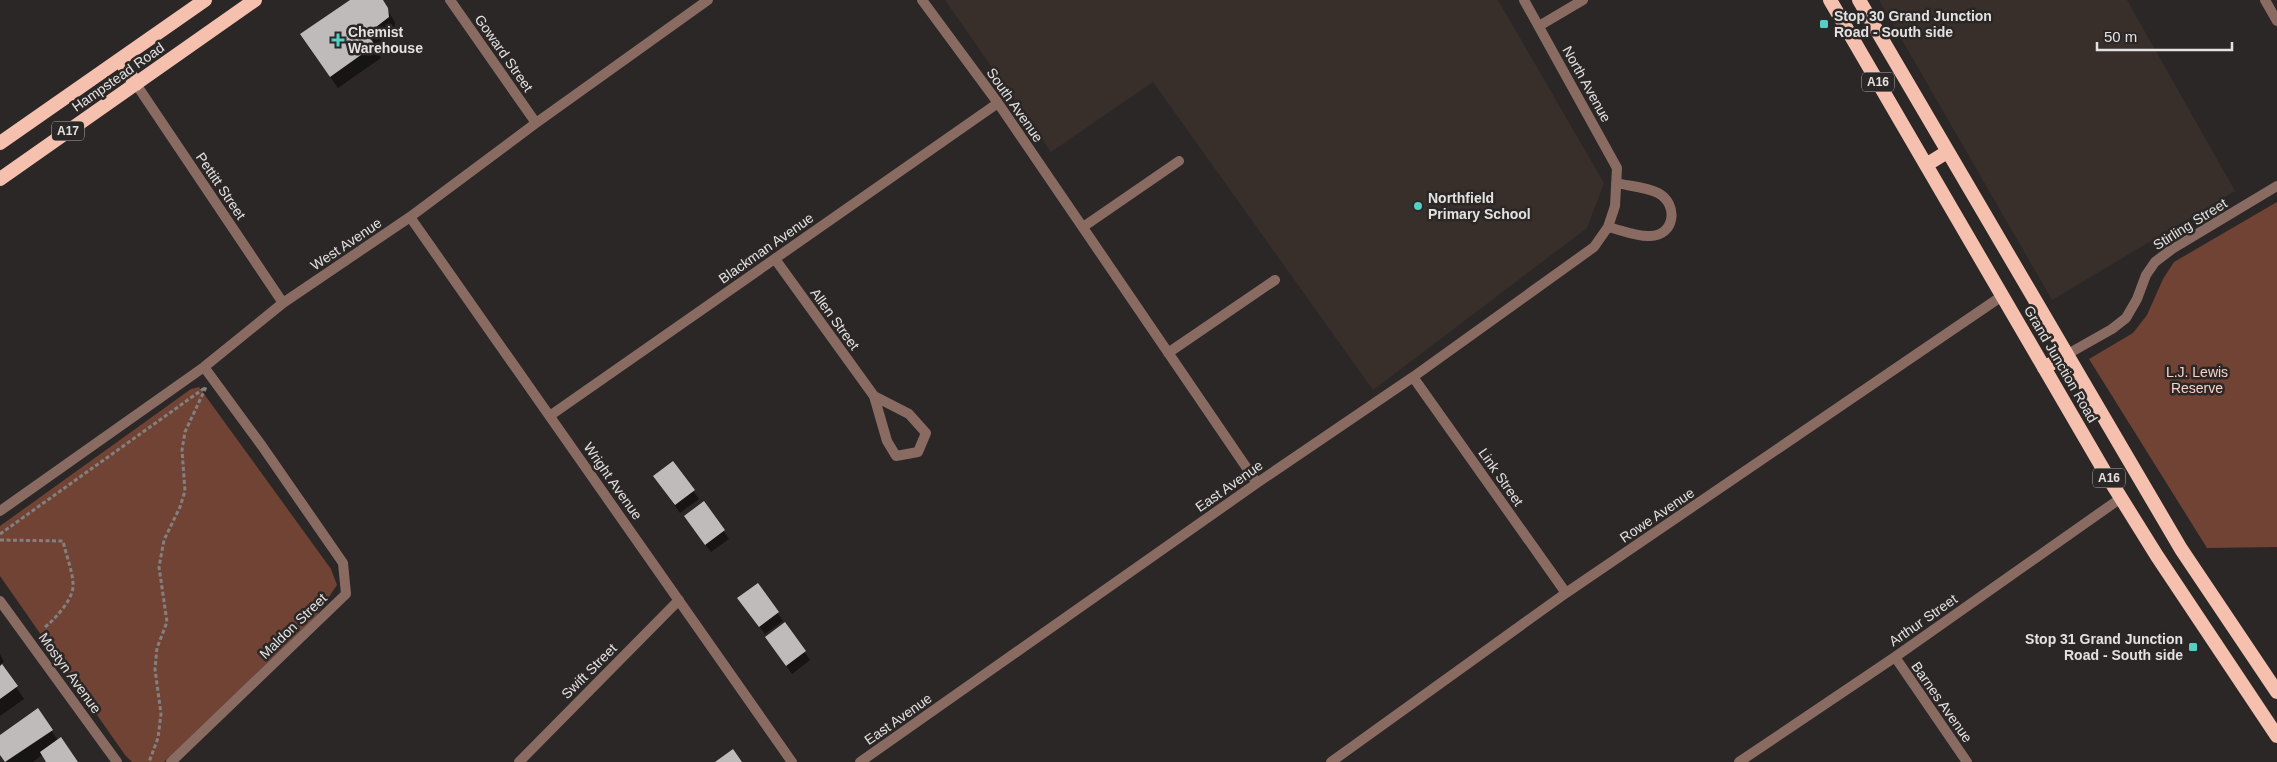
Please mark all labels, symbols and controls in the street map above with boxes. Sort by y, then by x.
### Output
place label: Stop 30 Grand Junction Road - South side [1834,8,1992,40]
street label: Goward Street [472,11,537,95]
marker: Stop 30 Grand Junction Road - South side [1818,18,1830,30]
scale bar [2097,20,2232,52]
place label: Chemist Warehouse [348,24,423,56]
text: 50 m [2104,28,2137,45]
marker: Chemist Warehouse [332,34,344,46]
street label: Hampstead Road [69,39,167,115]
street label: North Avenue [1559,43,1615,125]
street label: South Avenue [984,65,1047,145]
road number: A16 [1862,72,1894,91]
road number: A17 [52,122,84,140]
street label: Pettitt Street [193,150,249,222]
place label: Northfield Primary School [1428,190,1531,222]
street label: Stirling Street [2150,195,2230,253]
marker: Northfield Primary School [1412,200,1424,212]
street label: Blackman Avenue [716,209,817,287]
street label: West Avenue [308,214,385,274]
street label: Allen Street [807,285,863,353]
street label: Grand Junction Road [2021,303,2101,425]
park label: L.J. Lewis Reserve [2166,364,2228,396]
street label: Wright Avenue [580,439,646,523]
street label: Link Street [1475,445,1527,509]
street label: East Avenue [1192,457,1266,515]
road number: A16 [2093,468,2125,488]
street label: Rowe Avenue [1617,484,1697,546]
street label: Maldon Street [256,590,330,662]
street label: Arthur Street [1886,591,1960,649]
street label: Mostyn Avenue [35,630,105,716]
place label: Stop 31 Grand Junction Road - South side [2025,631,2183,663]
street label: Swift Street [558,640,620,702]
marker: Stop 31 Grand Junction Road - South side [2187,641,2199,653]
street label: Barnes Avenue [1908,659,1976,746]
street label: East Avenue [861,690,935,748]

